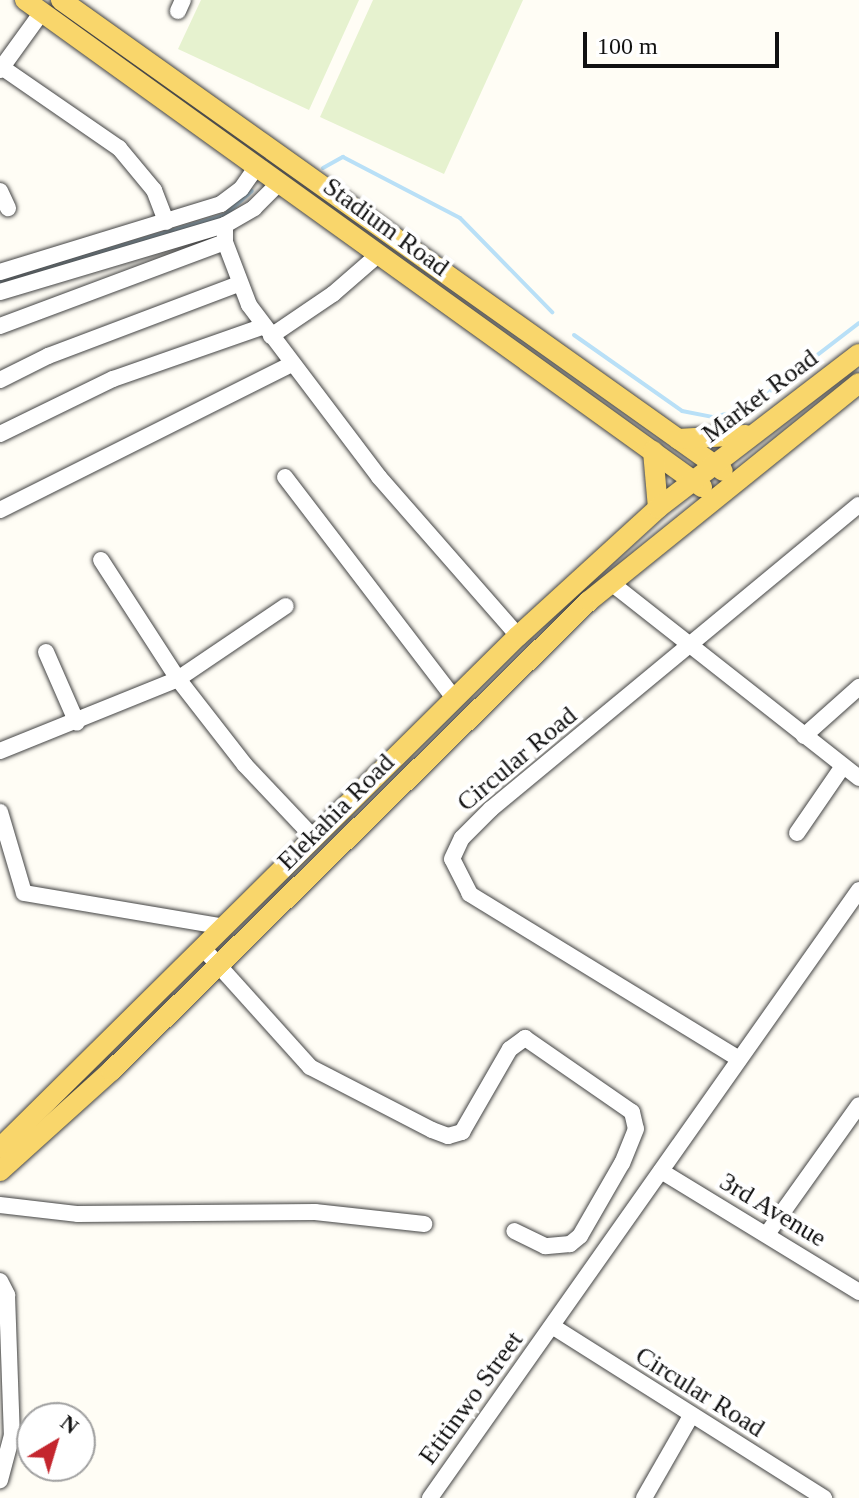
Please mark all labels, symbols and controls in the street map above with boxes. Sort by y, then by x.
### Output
scale bar [587,16,783,66]
text: 100 m [597,33,658,59]
street label: Stadium Road [317,171,455,283]
street label: Market Road [696,342,824,450]
street label: Circular Road [451,700,583,818]
street label: Elekahia Road [271,747,401,877]
street label: 3rd Avenue [713,1166,833,1254]
street label: Etitinwo Street [412,1325,530,1471]
street label: Circular Road [630,1340,770,1444]
north arrow [16,1402,96,1482]
text: N [56,1410,84,1439]

